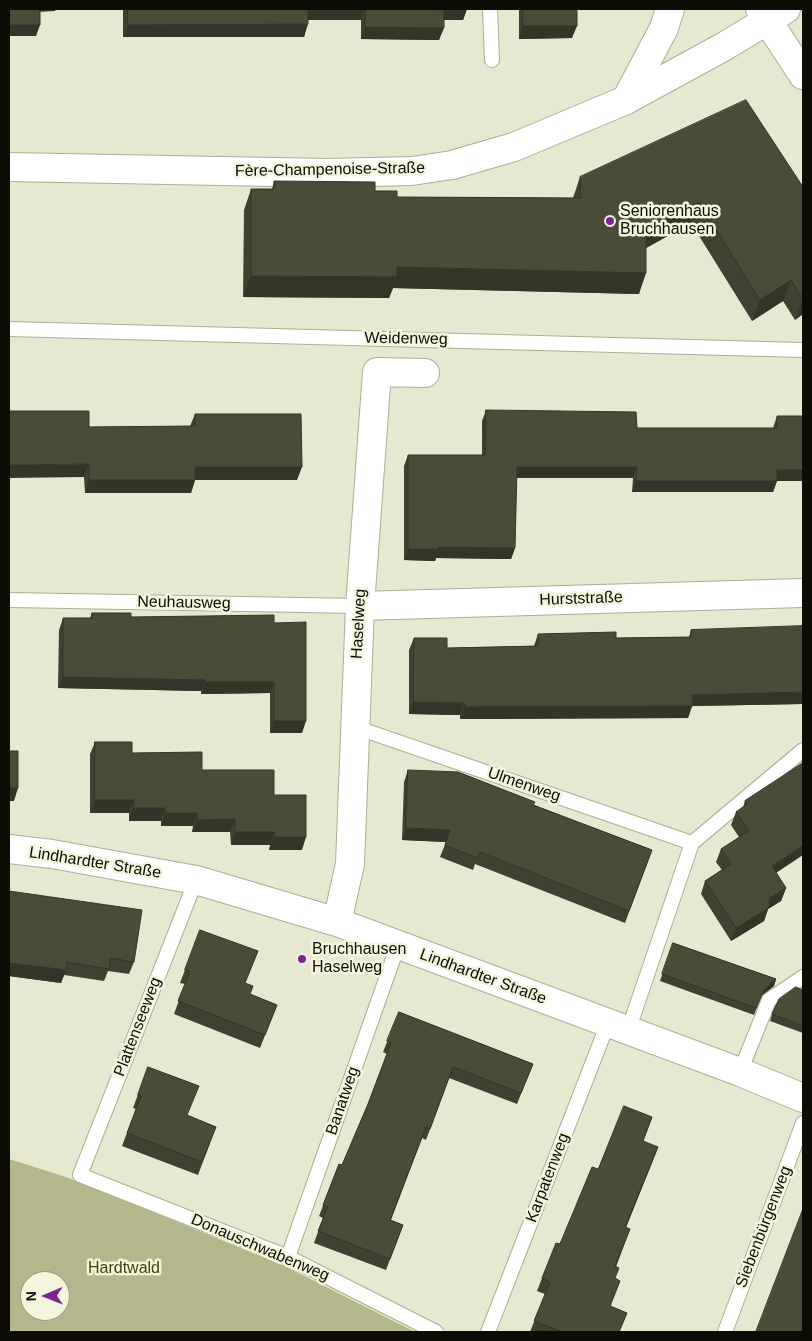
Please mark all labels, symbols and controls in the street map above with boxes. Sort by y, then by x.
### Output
street label: Fère-Champenoise-Straße [235,159,425,181]
place label: Seniorenhaus Bruchhausen [620,202,719,240]
marker: Seniorenhaus Bruchhausen [604,215,616,227]
street label: Weidenweg [364,329,448,349]
street label: Haselweg [348,588,370,660]
street label: Hurststraße [539,588,623,610]
street label: Neuhausweg [137,593,231,613]
street label: Ulmenweg [485,764,563,806]
street label: Lindhardter Straße [28,843,162,883]
place label: Bruchhausen Haselweg [312,940,406,978]
street label: Lindhardter Straße [417,945,549,1009]
marker: Bruchhausen Haselweg [296,953,308,965]
street label: Plattenseeweg [110,975,166,1079]
street label: Banatweg [322,1064,364,1138]
street label: Karpatenweg [522,1131,574,1225]
street label: Siebenbürgenweg [732,1163,796,1291]
street label: Donauschwabenweg [188,1210,332,1286]
park label: Hardtwald [88,1259,160,1279]
north arrow [20,1271,70,1321]
text: N [23,1291,39,1301]

